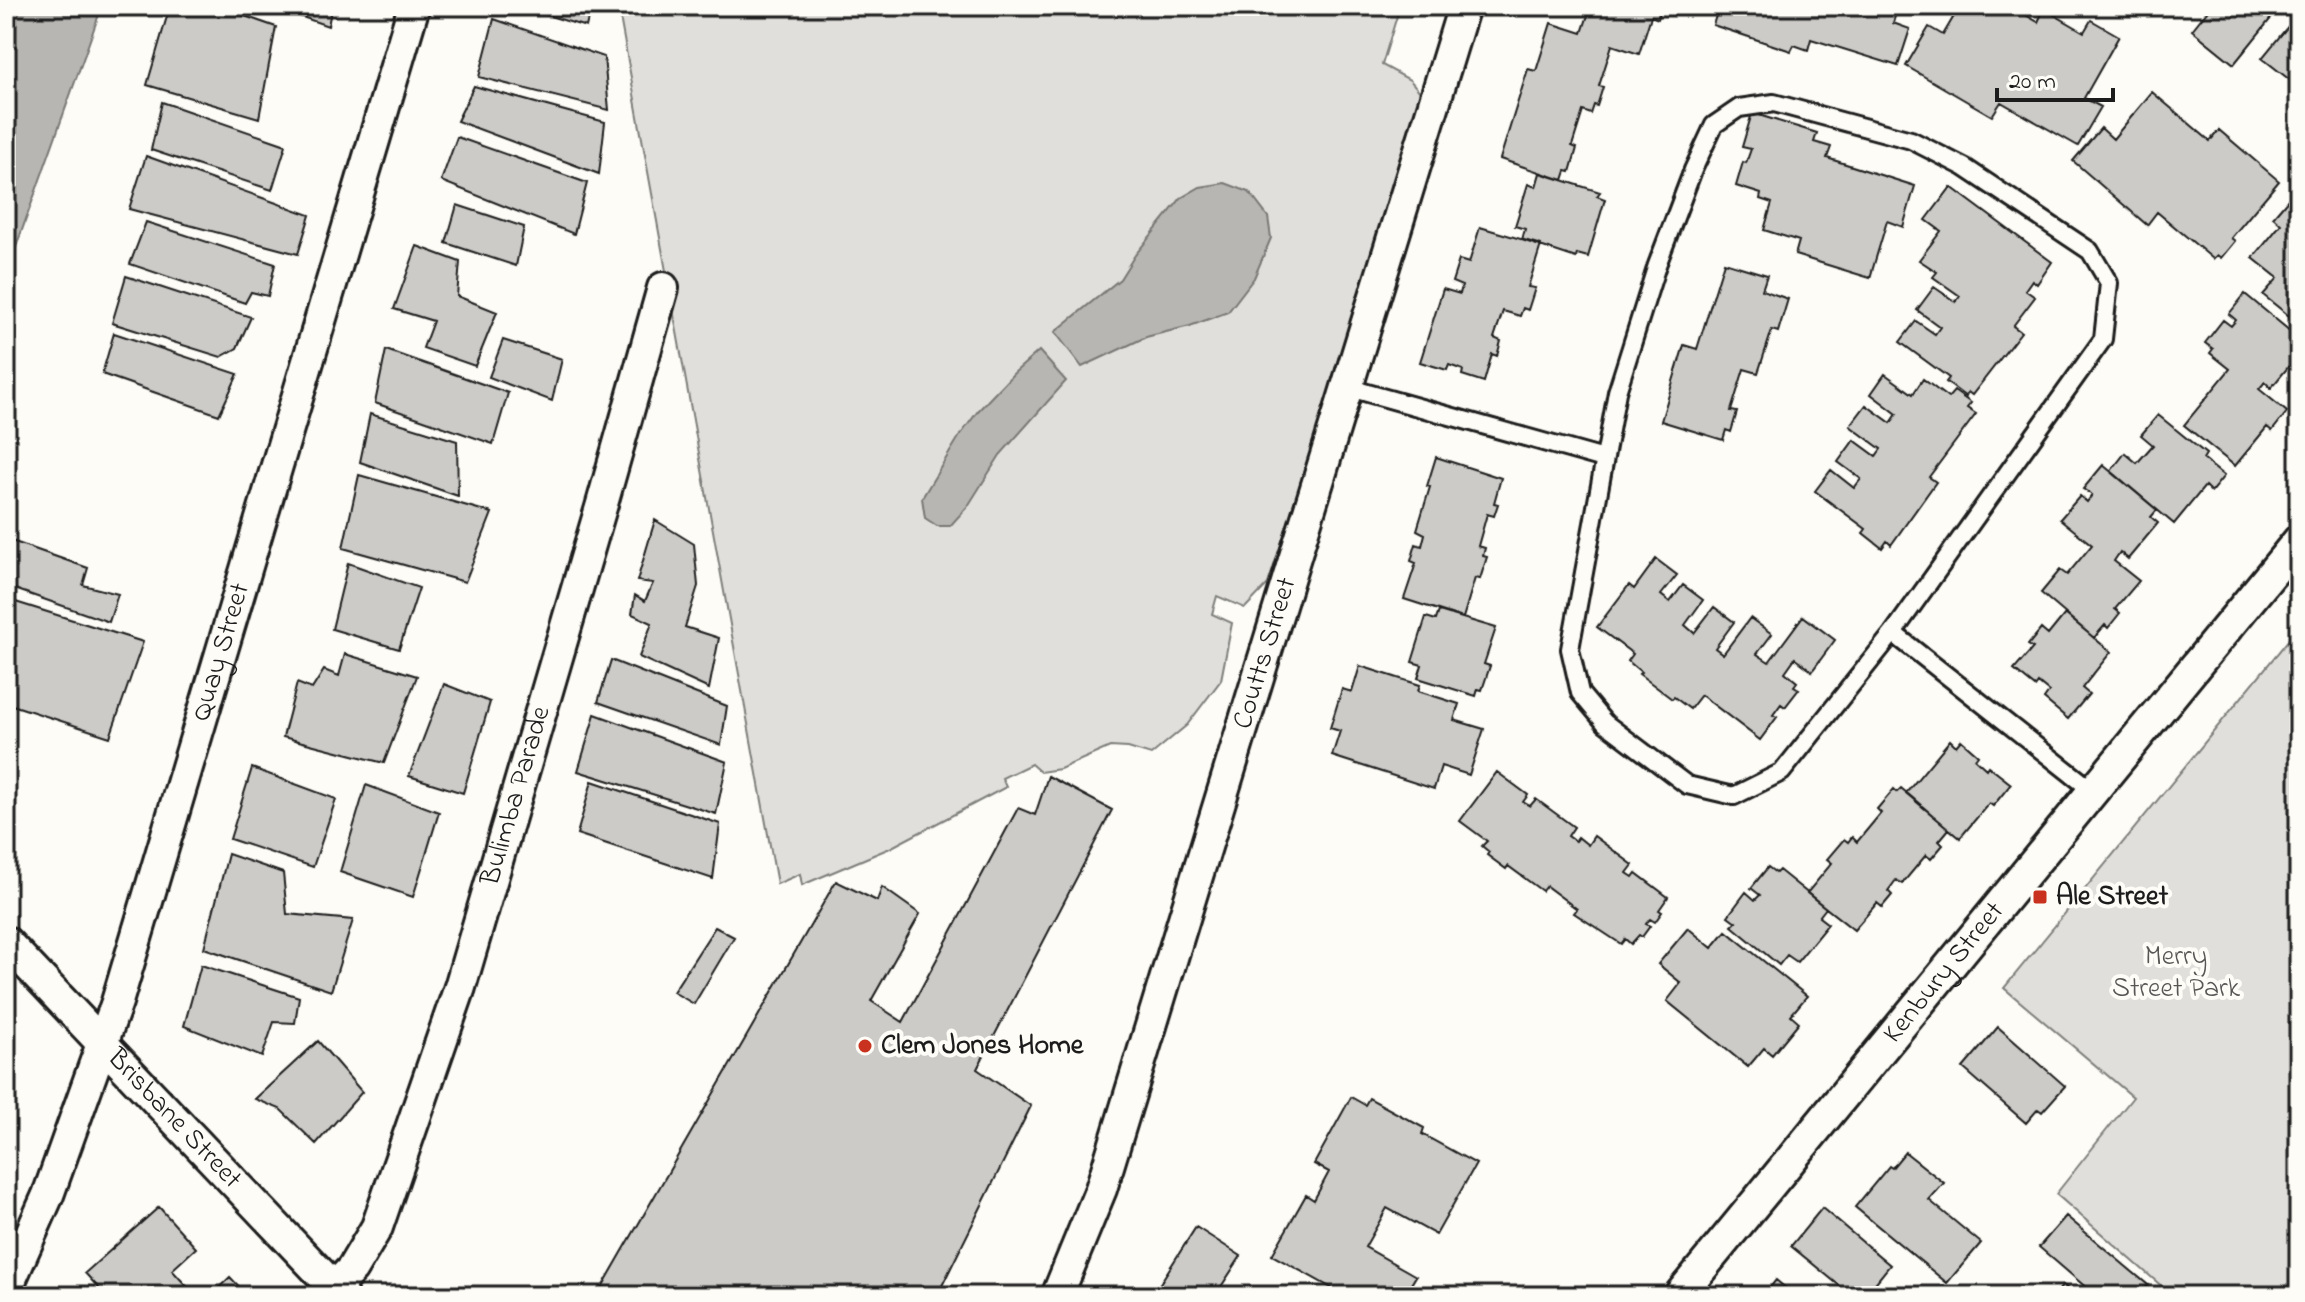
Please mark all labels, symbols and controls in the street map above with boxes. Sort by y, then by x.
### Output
scale bar [1997,52,2113,102]
text: 20 m [2009,65,2056,100]
street label: Coutts Street [1223,572,1308,734]
street label: Quay Street [181,578,261,726]
street label: Bulimba Parade [470,701,562,892]
place label: Ale Street [2056,877,2169,918]
marker: Ale Street [2031,888,2049,906]
street label: Kenbury Street [1873,893,2015,1053]
park label: Merry Street Park [2112,937,2241,1010]
place label: Clem Jones Home [881,1026,1085,1067]
marker: Clem Jones Home [856,1037,874,1055]
street label: Brisbane Street [96,1039,251,1199]

